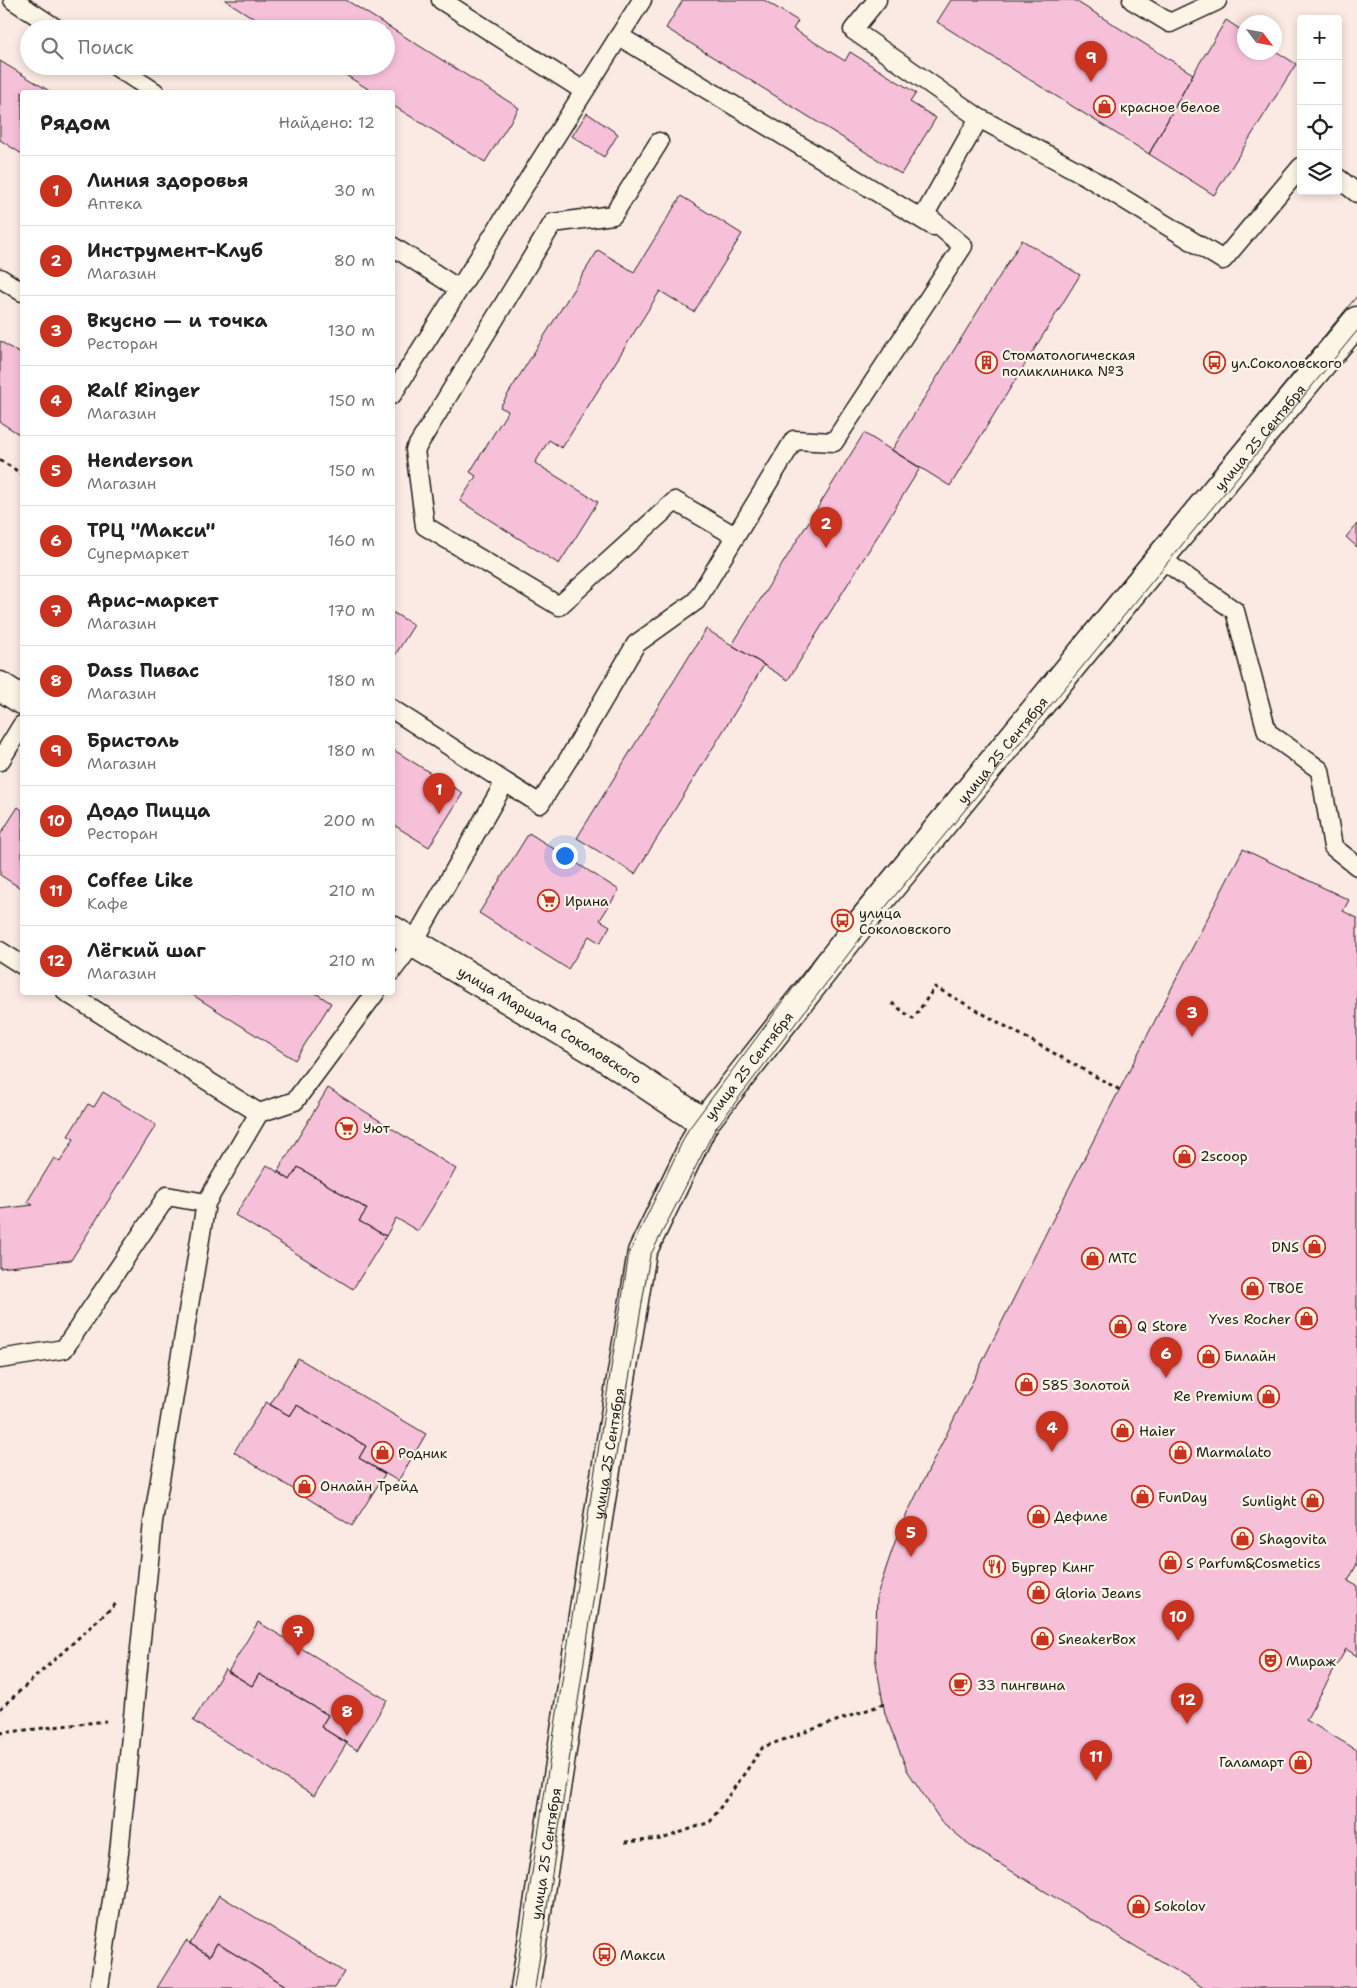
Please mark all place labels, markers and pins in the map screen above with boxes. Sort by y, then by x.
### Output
pin: 9 [1075,41,1107,82]
shop icon: красное белое [1092,95,1116,119]
place label: красное белое [1120,98,1221,116]
place label: Стоматологическая поликлиника №3 [1002,346,1136,380]
building icon: Стоматологическая поликлиника №3 [974,351,998,375]
bus stop icon: ул.Соколовского [1203,351,1227,375]
place label: ул.Соколовского [1231,354,1342,372]
pin: 2 [810,507,842,548]
pin: 1 [423,773,455,814]
supermarket icon: Ирина [537,889,561,913]
place label: Ирина [565,892,609,910]
place label: улица Соколовского [859,904,951,938]
bus stop icon: улица Соколовского [831,909,855,933]
pin: 3 [1176,996,1208,1037]
supermarket icon: Уют [335,1116,359,1140]
place label: Уют [363,1119,391,1137]
shop icon: 2scoop [1172,1144,1196,1168]
place label: 2scoop [1200,1147,1248,1165]
shop icon: DNS [1303,1235,1327,1259]
place label: DNS [1271,1238,1299,1256]
shop icon: МТС [1080,1246,1104,1270]
place label: МТС [1108,1249,1137,1267]
shop icon: ТВОЕ [1240,1276,1264,1300]
place label: ТВОЕ [1268,1279,1304,1297]
shop icon: Yves Rocher [1295,1307,1319,1331]
place label: Yves Rocher [1209,1310,1291,1328]
shop icon: Q Store [1109,1314,1133,1338]
place label: Q Store [1137,1317,1187,1335]
pin: 6 [1150,1337,1182,1378]
shop icon: Билайн [1196,1344,1220,1368]
place label: Билайн [1224,1347,1276,1365]
shop icon: 585 Золотой [1014,1373,1038,1397]
place label: 585 Золотой [1042,1376,1130,1394]
shop icon: Re Premium [1257,1384,1281,1408]
place label: Re Premium [1174,1387,1253,1405]
pin: 4 [1036,1411,1068,1452]
shop icon: Haier [1111,1419,1135,1443]
place label: Haier [1139,1422,1176,1440]
shop icon: Marmalato [1168,1440,1192,1464]
shop icon: Родник [370,1441,394,1465]
place label: Marmalato [1196,1443,1272,1461]
place label: Родник [398,1444,448,1462]
shop icon: Онлайн Трейд [292,1474,316,1498]
place label: Онлайн Трейд [320,1477,418,1495]
shop icon: FunDay [1130,1485,1154,1509]
place label: FunDay [1158,1488,1207,1506]
shop icon: Sunlight [1301,1489,1325,1513]
place label: Sunlight [1242,1492,1297,1510]
shop icon: Дефиле [1026,1504,1050,1528]
place label: Дефиле [1054,1507,1108,1525]
pin: 5 [895,1516,927,1557]
shop icon: Shagovita [1231,1527,1255,1551]
place label: Shagovita [1259,1530,1327,1548]
shop icon: S Parfum&Cosmetics [1158,1551,1182,1575]
place label: S Parfum&Cosmetics [1186,1554,1321,1572]
restaurant icon: Бургер Кинг [983,1555,1007,1579]
place label: Бургер Кинг [1011,1558,1095,1576]
shop icon: Gloria Jeans [1027,1581,1051,1605]
place label: Gloria Jeans [1055,1584,1141,1602]
pin: 10 [1162,1600,1194,1641]
pin: 7 [282,1615,314,1656]
shop icon: SneakerBox [1030,1627,1054,1651]
place label: SneakerBox [1058,1630,1136,1648]
theatre icon: Мираж [1258,1649,1282,1673]
place label: Мираж [1286,1652,1337,1670]
cafe icon: 33 пингвина [949,1673,973,1697]
place label: 33 пингвина [977,1676,1065,1694]
pin: 12 [1171,1683,1203,1724]
pin: 8 [331,1695,363,1736]
pin: 11 [1080,1740,1112,1781]
shop icon: Галамарт [1288,1750,1312,1774]
place label: Галамарт [1219,1753,1285,1771]
shop icon: Sokolov [1126,1894,1150,1918]
place label: Sokolov [1154,1897,1206,1915]
bus stop icon: Макси [592,1943,616,1967]
place label: Макси [620,1946,665,1964]

